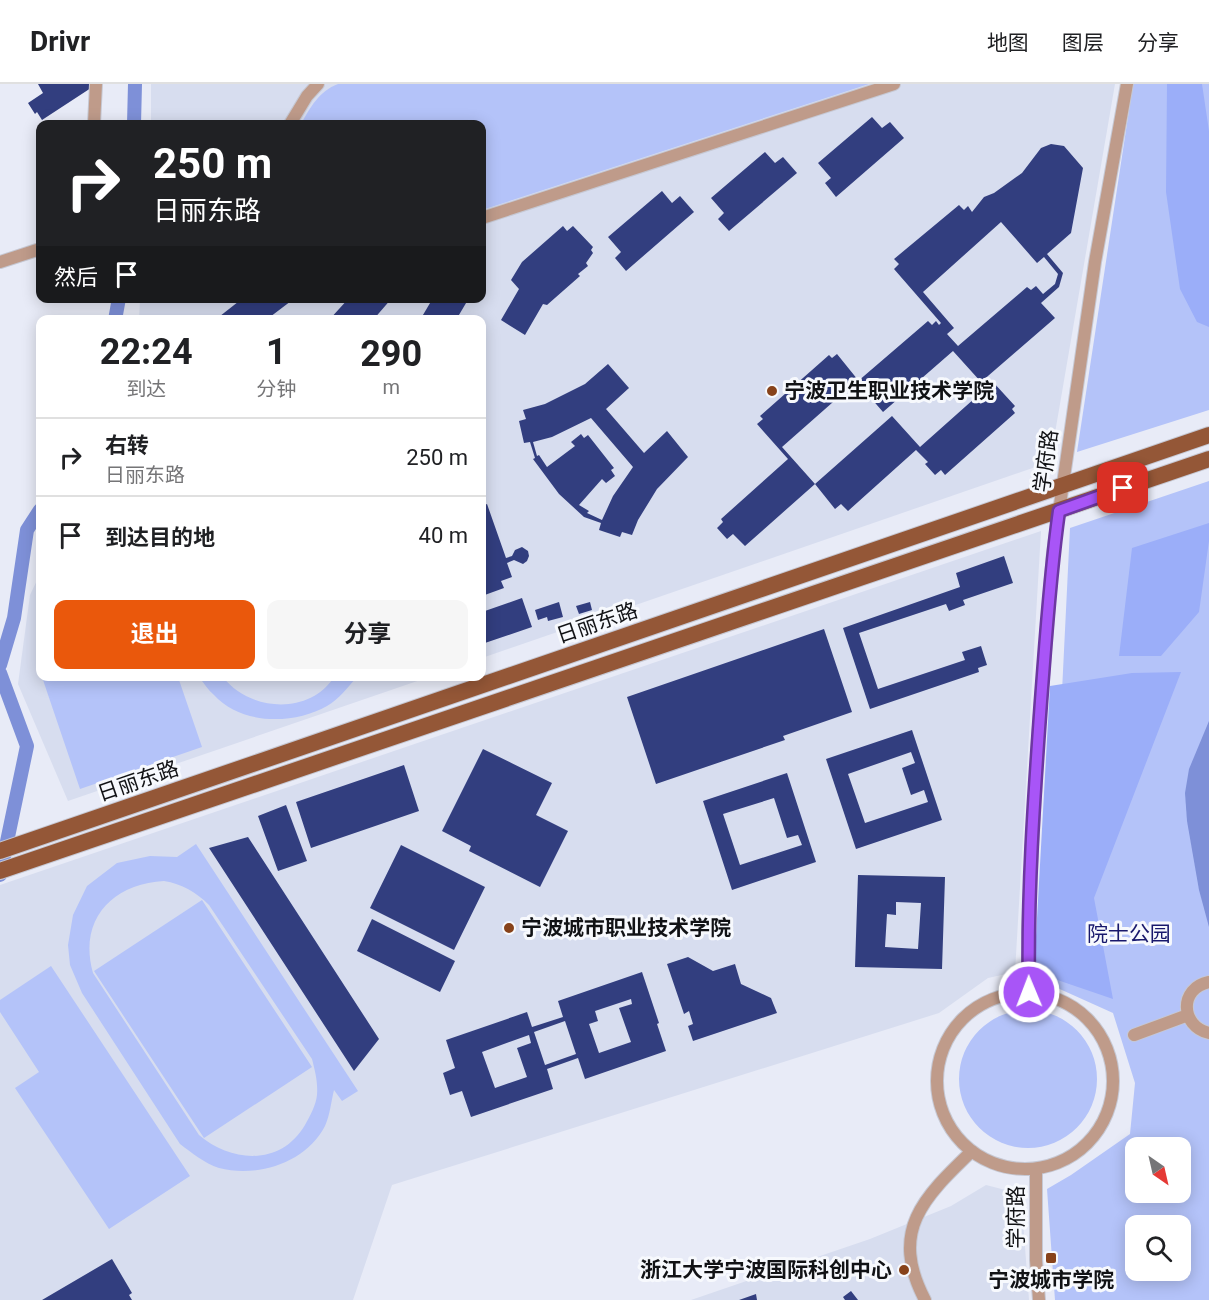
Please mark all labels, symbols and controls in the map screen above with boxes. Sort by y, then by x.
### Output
text: Drivr [30,25,90,58]
text: 地图 [987,31,1029,55]
text: 图层 [1062,31,1104,55]
text: 分享 [1137,31,1179,55]
text: 250 m [153,139,272,188]
icon: right [54,144,132,222]
text: 日丽东路 [153,195,261,227]
icon: arrive [110,258,143,291]
text: 然后 [54,265,98,290]
text: 22:24 [100,331,193,373]
text: 1 [266,331,287,373]
text: 290 [360,333,422,375]
text: m [382,375,400,399]
text: 到达 [126,377,166,401]
text: 分钟 [256,377,296,401]
place label: 宁波卫生职业技术学院 [784,379,994,403]
marker: 宁波卫生职业技术学院 [765,384,779,398]
street label: 学府路 [1030,428,1062,494]
text: 右转 [105,433,149,458]
icon: right [54,441,87,474]
text: 250 m [406,445,468,470]
pin [1097,462,1148,513]
text: 日丽东路 [105,463,185,487]
icon: arrive [1106,471,1139,504]
icon: arrive [54,519,87,552]
text: 40 m [419,523,468,548]
text: 到达目的地 [105,525,215,550]
street label: 日丽东路 [553,598,641,648]
button: 退出 [54,600,255,669]
button: 分享 [267,600,468,669]
street label: 日丽东路 [94,756,182,806]
place label: 宁波城市职业技术学院 [521,916,731,940]
marker: 宁波城市职业技术学院 [502,921,516,935]
park label: 院士公园 [1087,922,1171,946]
position arrow [997,960,1061,1024]
north arrow [1125,1137,1191,1203]
map controls [1125,1137,1191,1281]
street label: 学府路 [1004,1186,1028,1249]
button: search [1125,1215,1191,1281]
marker: 宁波城市学院 [1044,1251,1058,1265]
place label: 浙江大学宁波国际科创中心 [640,1258,892,1282]
marker: 浙江大学宁波国际科创中心 [897,1263,911,1277]
place label: 宁波城市学院 [988,1268,1114,1292]

